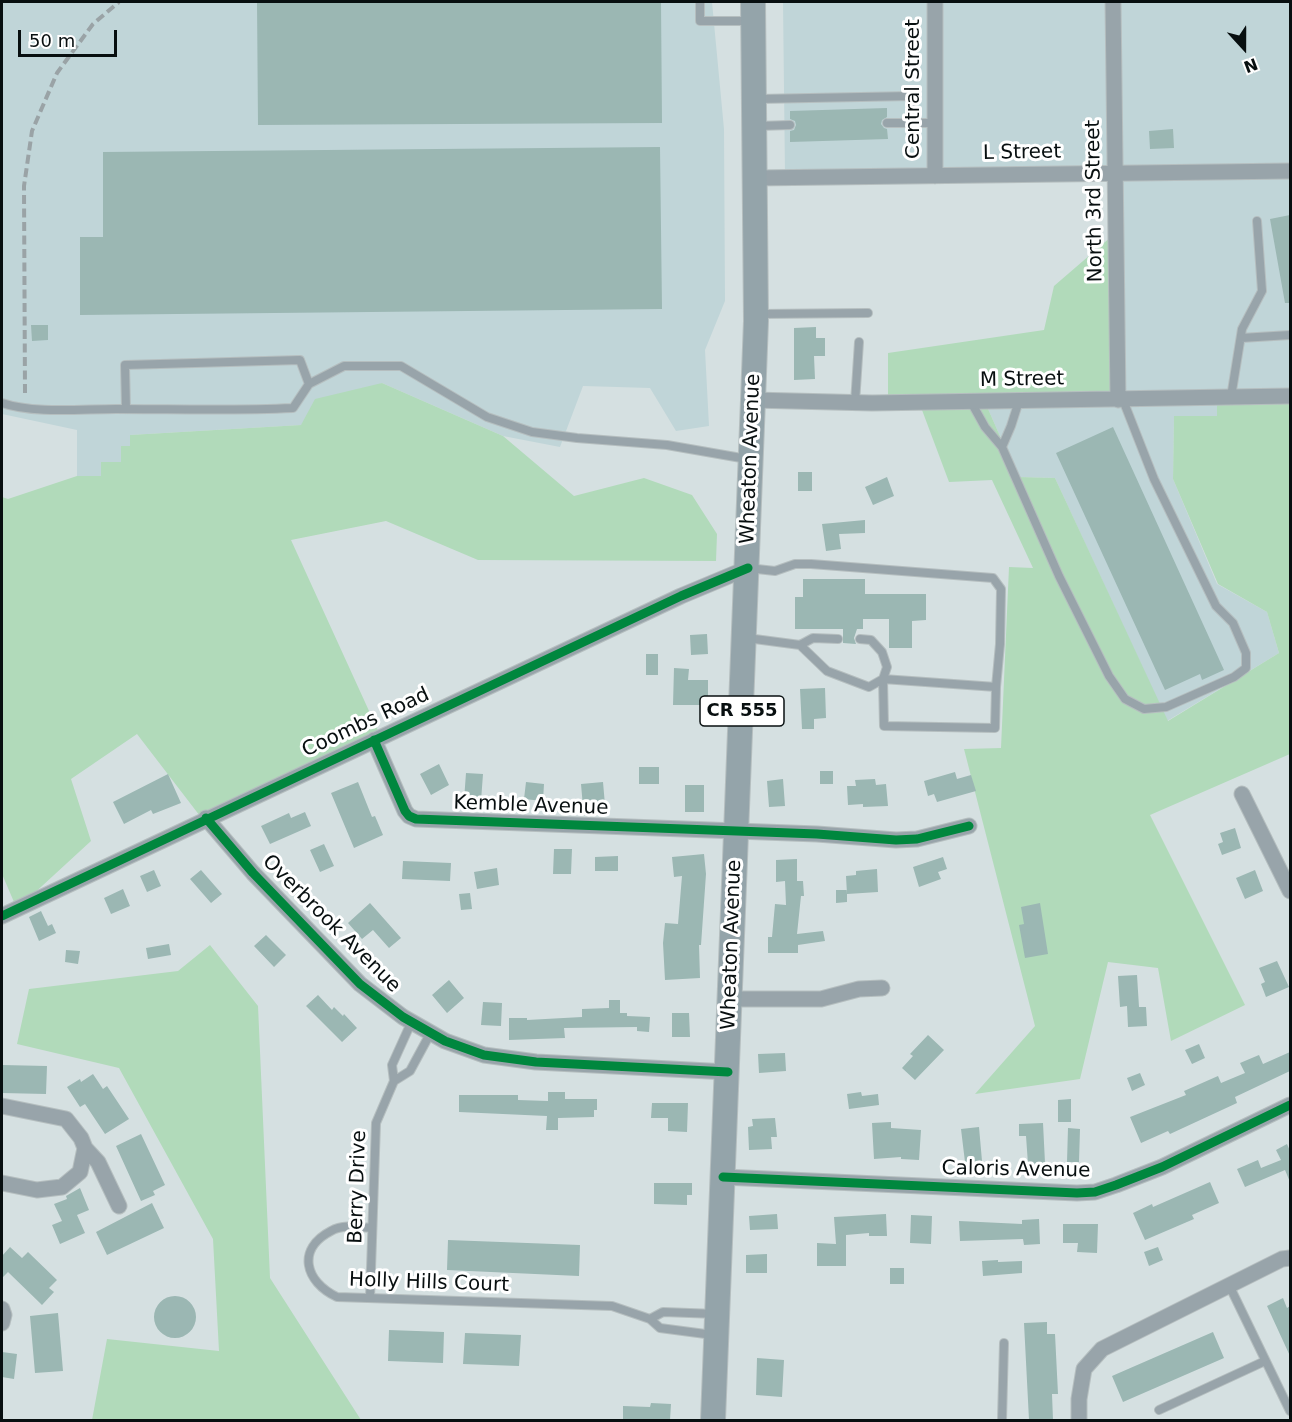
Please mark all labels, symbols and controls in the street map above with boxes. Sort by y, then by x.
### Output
scale bar [21,18,120,56]
north arrow [1214,18,1274,78]
street label: Central Street [902,19,926,159]
text: 50 m [29,30,75,51]
text: N [1241,54,1260,77]
street label: North 3rd Street [1082,119,1108,283]
street label: L Street [983,140,1061,166]
street label: M Street [980,367,1064,393]
street label: Wheaton Avenue [736,373,766,545]
street label: Coombs Road [299,683,433,763]
road number: CR 555 [700,696,784,726]
street label: Kemble Avenue [453,791,609,821]
street label: Overbrook Avenue [257,850,405,998]
street label: Wheaton Avenue [717,859,747,1031]
street label: Berry Drive [344,1130,372,1244]
street label: Caloris Avenue [941,1157,1091,1183]
street label: Holly Hills Court [349,1268,509,1298]

